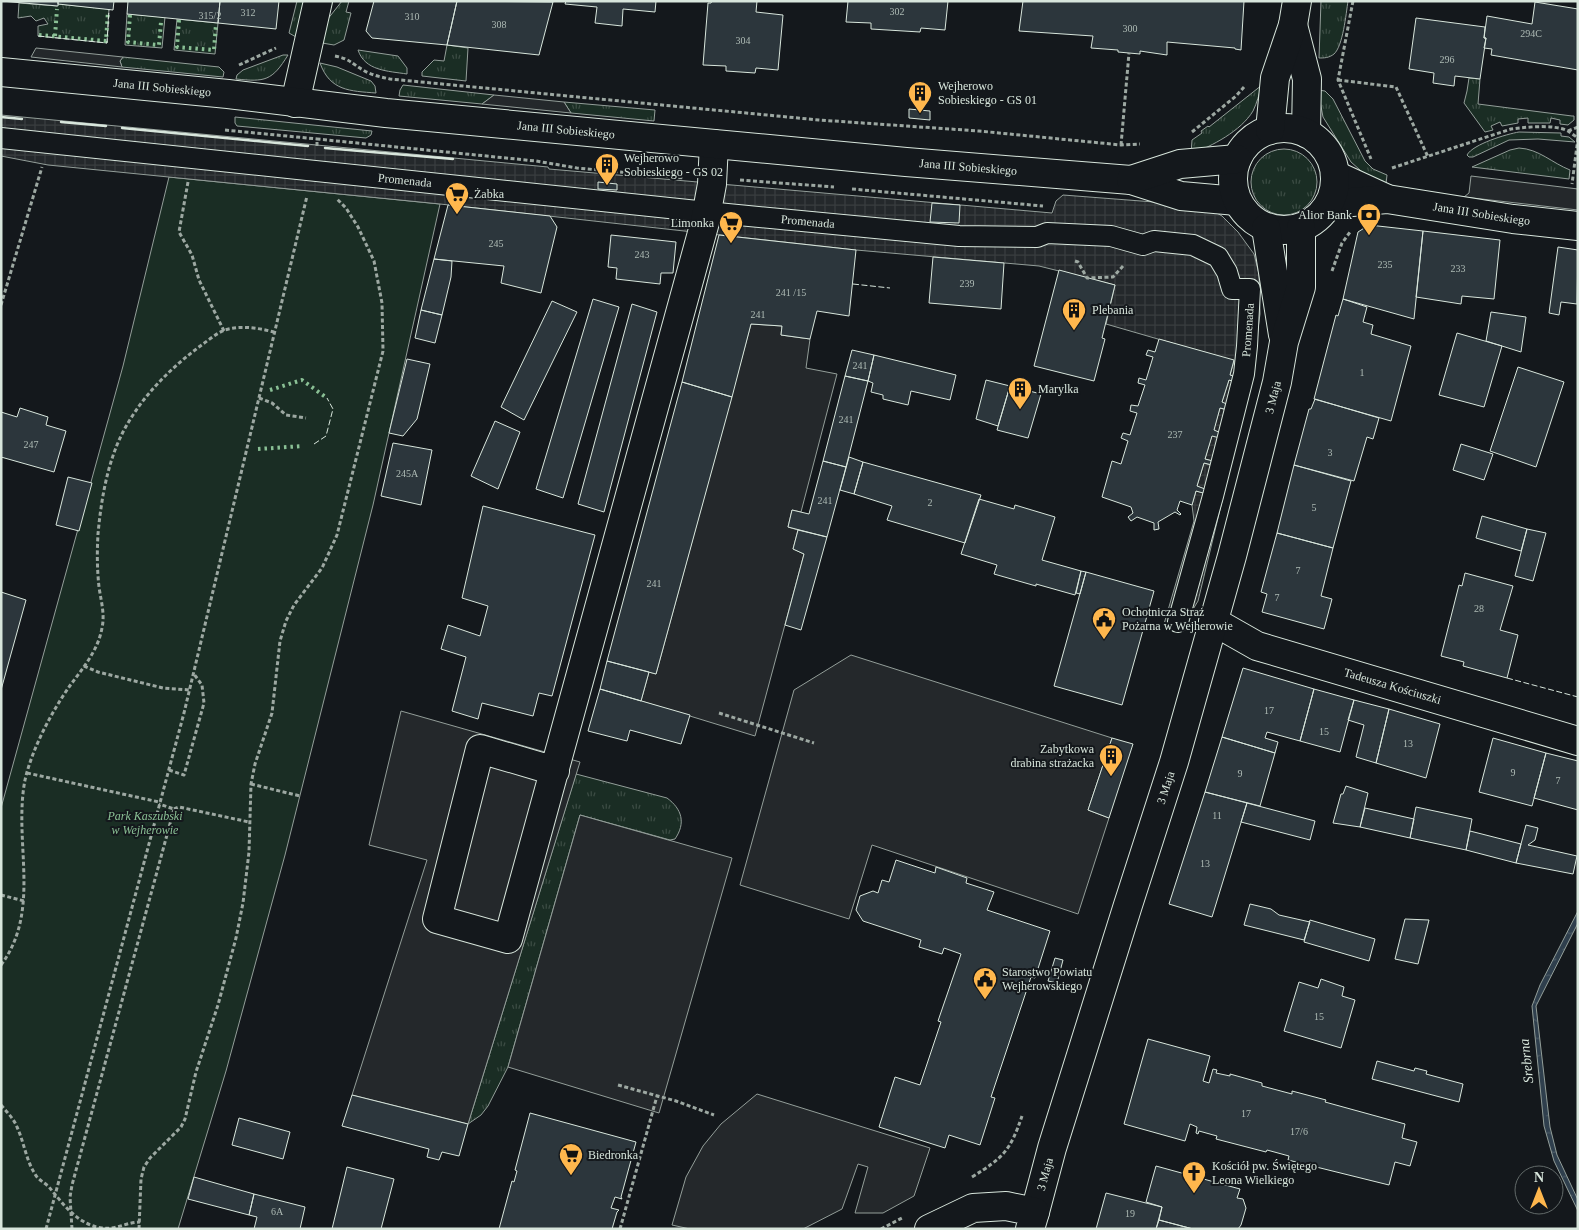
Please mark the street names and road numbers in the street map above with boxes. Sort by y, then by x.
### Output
street label: Jana III Sobieskiego [113,76,212,99]
street label: Jana III Sobieskiego [517,118,615,142]
street label: Jana III Sobieskiego [919,156,1018,178]
street label: Promenada [377,171,433,190]
street label: Jana III Sobieskiego [1432,199,1531,228]
street label: Promenada [780,212,836,231]
street label: Promenada [1239,302,1257,357]
street label: 3 Maja [1262,379,1284,415]
street label: Tadeusza Kościuszki [1342,665,1444,707]
street label: 3 Maja [1154,769,1178,806]
street label: 3 Maja [1034,1156,1056,1192]

